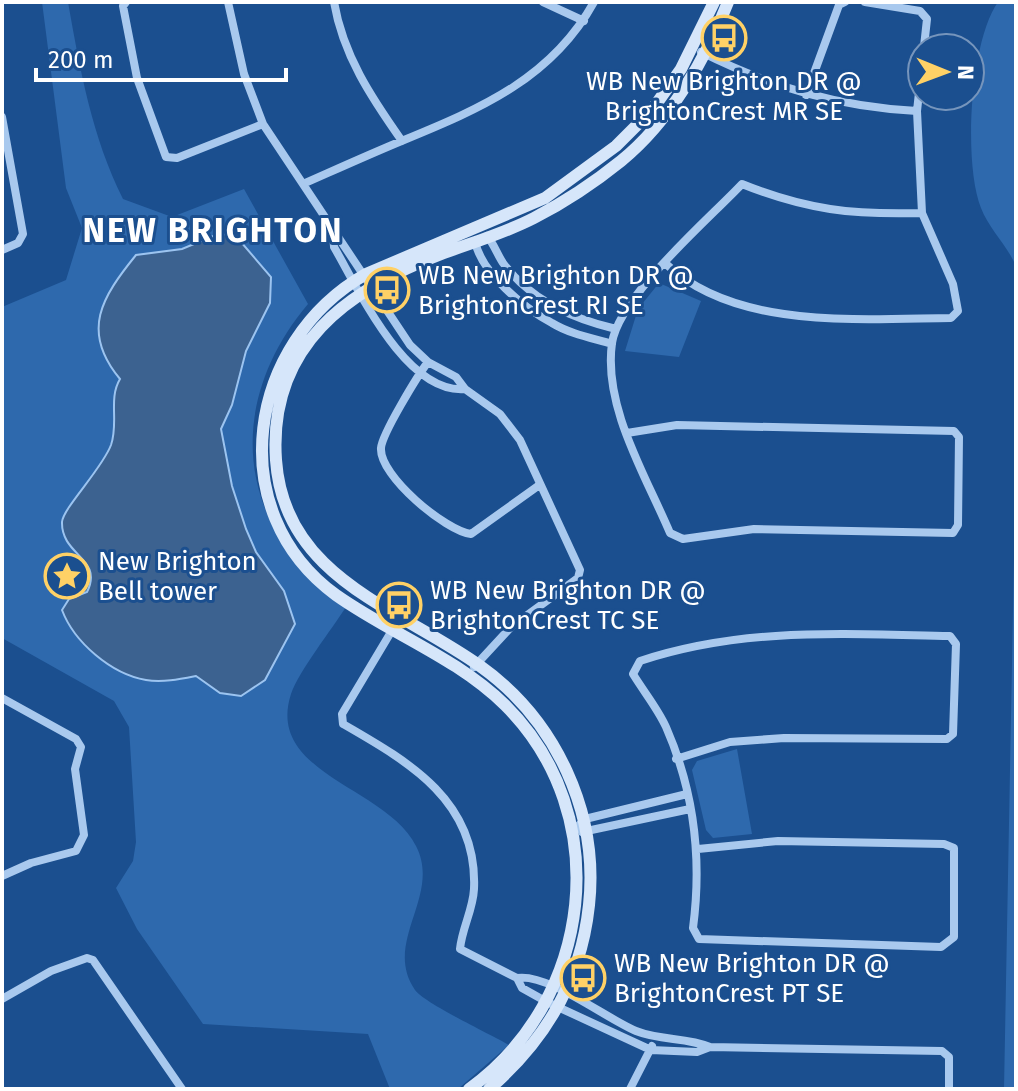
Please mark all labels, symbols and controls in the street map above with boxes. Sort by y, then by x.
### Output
bus stop icon: WB New Brighton DR @ BrightonCrest MR SE [700,14,748,62]
scale bar [36,32,286,82]
north arrow [906,32,986,112]
text: 200 m [48,46,114,74]
text: N [952,65,979,80]
place label: WB New Brighton DR @ BrightonCrest MR SE [586,66,862,127]
district label: NEW BRIGHTON [83,210,343,251]
place label: WB New Brighton DR @ BrightonCrest RI SE [418,260,694,321]
bus stop icon: WB New Brighton DR @ BrightonCrest RI SE [363,266,411,314]
place label: New Brighton Bell tower [98,546,257,607]
place icon: New Brighton Bell tower [43,552,91,600]
place label: WB New Brighton DR @ BrightonCrest TC SE [430,575,706,636]
bus stop icon: WB New Brighton DR @ BrightonCrest TC SE [375,581,423,629]
place label: WB New Brighton DR @ BrightonCrest PT SE [614,948,890,1009]
bus stop icon: WB New Brighton DR @ BrightonCrest PT SE [559,954,607,1002]

